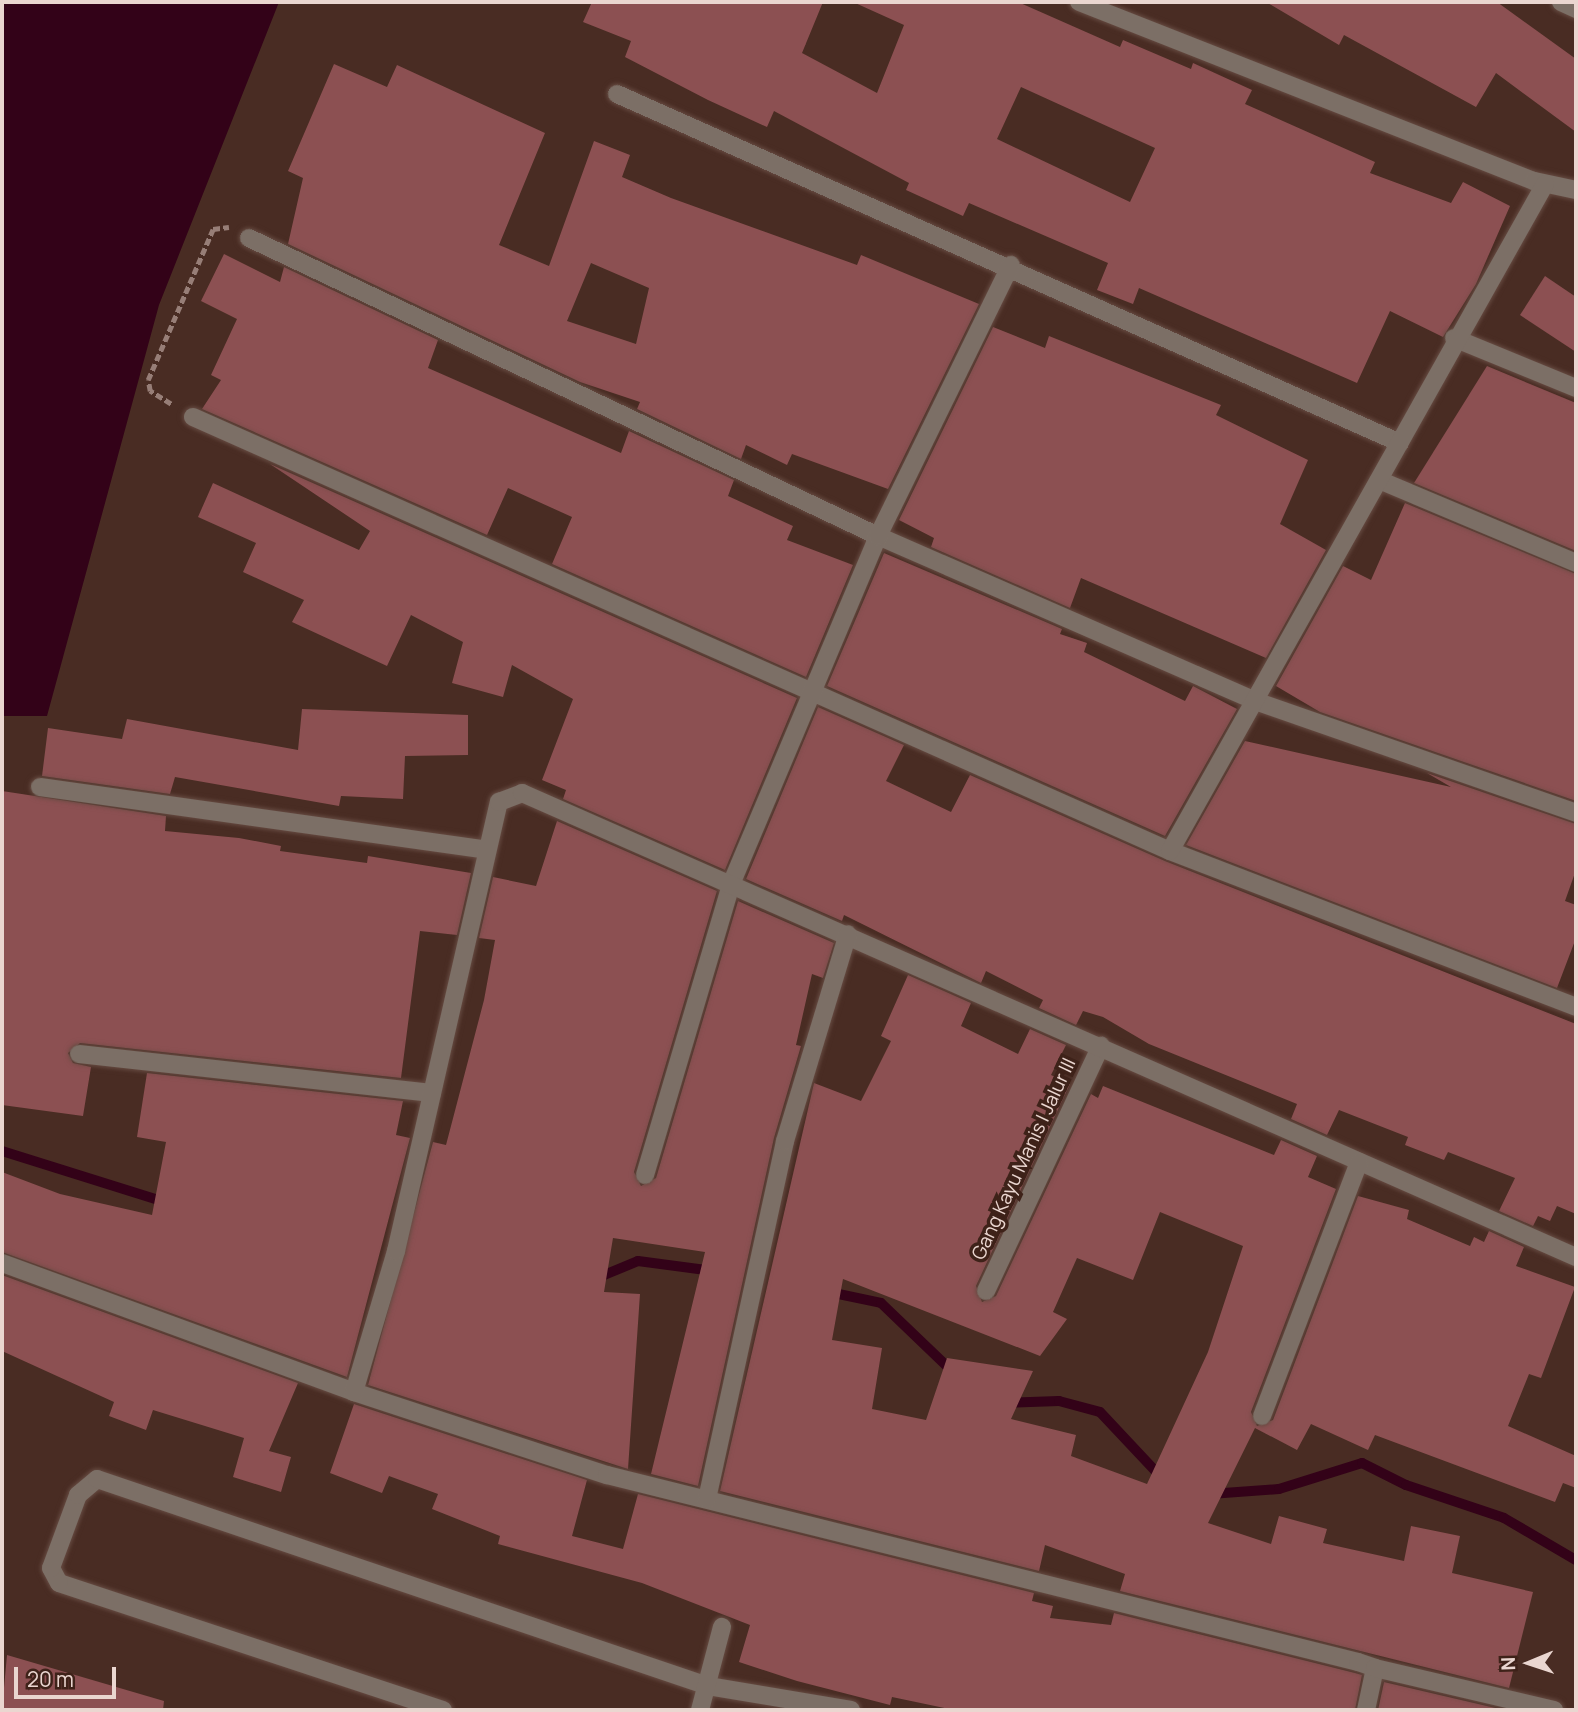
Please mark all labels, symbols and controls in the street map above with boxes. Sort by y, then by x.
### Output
street label: Gang Kayu Manis I Jalur III [967,1055,1081,1263]
north arrow [1494,1628,1564,1698]
scale bar [18,1652,119,1696]
text: N [1495,1656,1521,1671]
text: 20 m [27,1665,74,1693]

